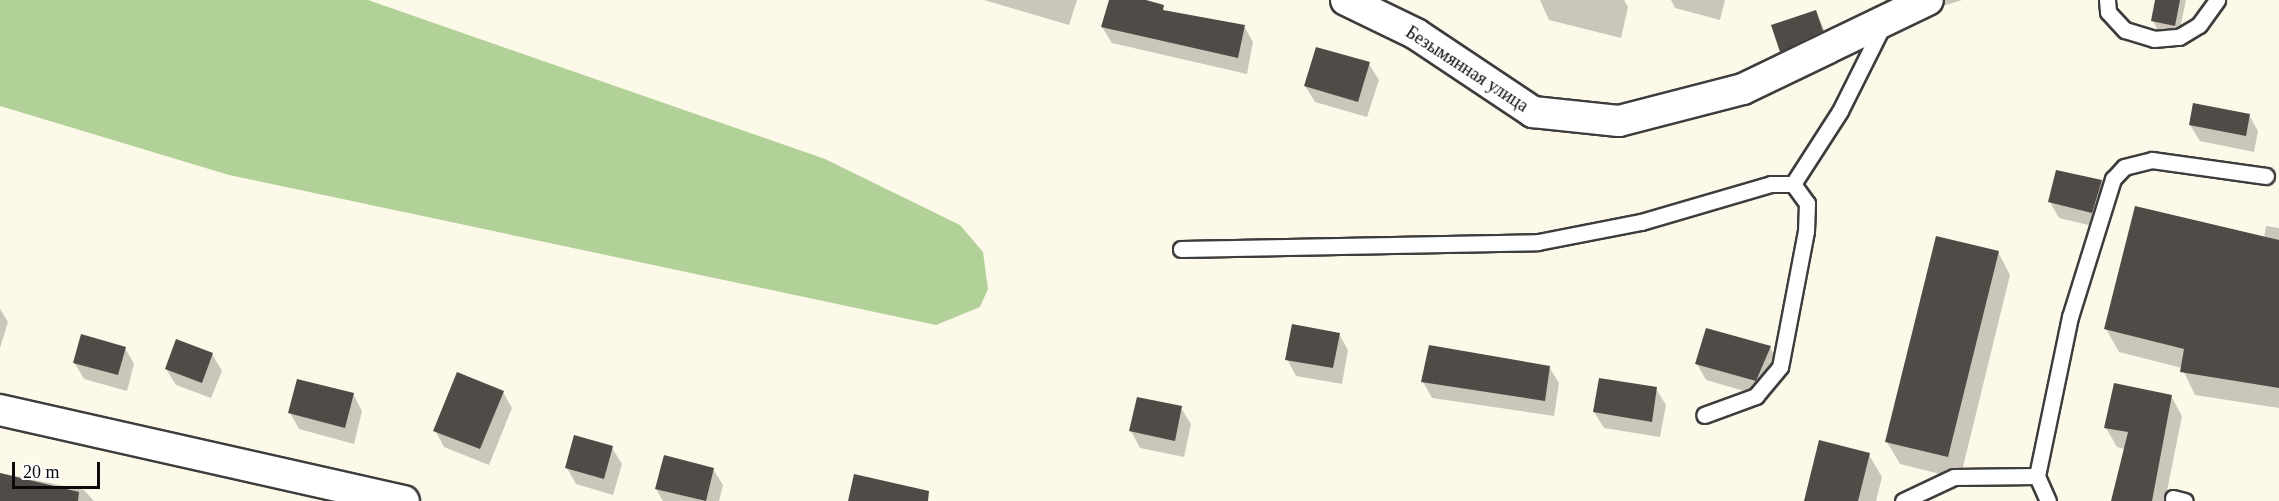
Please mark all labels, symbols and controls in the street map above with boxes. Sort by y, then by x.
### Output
street label: Безымянная улица [1402,21,1532,117]
scale bar [15,450,104,488]
text: 20 m [23,462,60,482]

